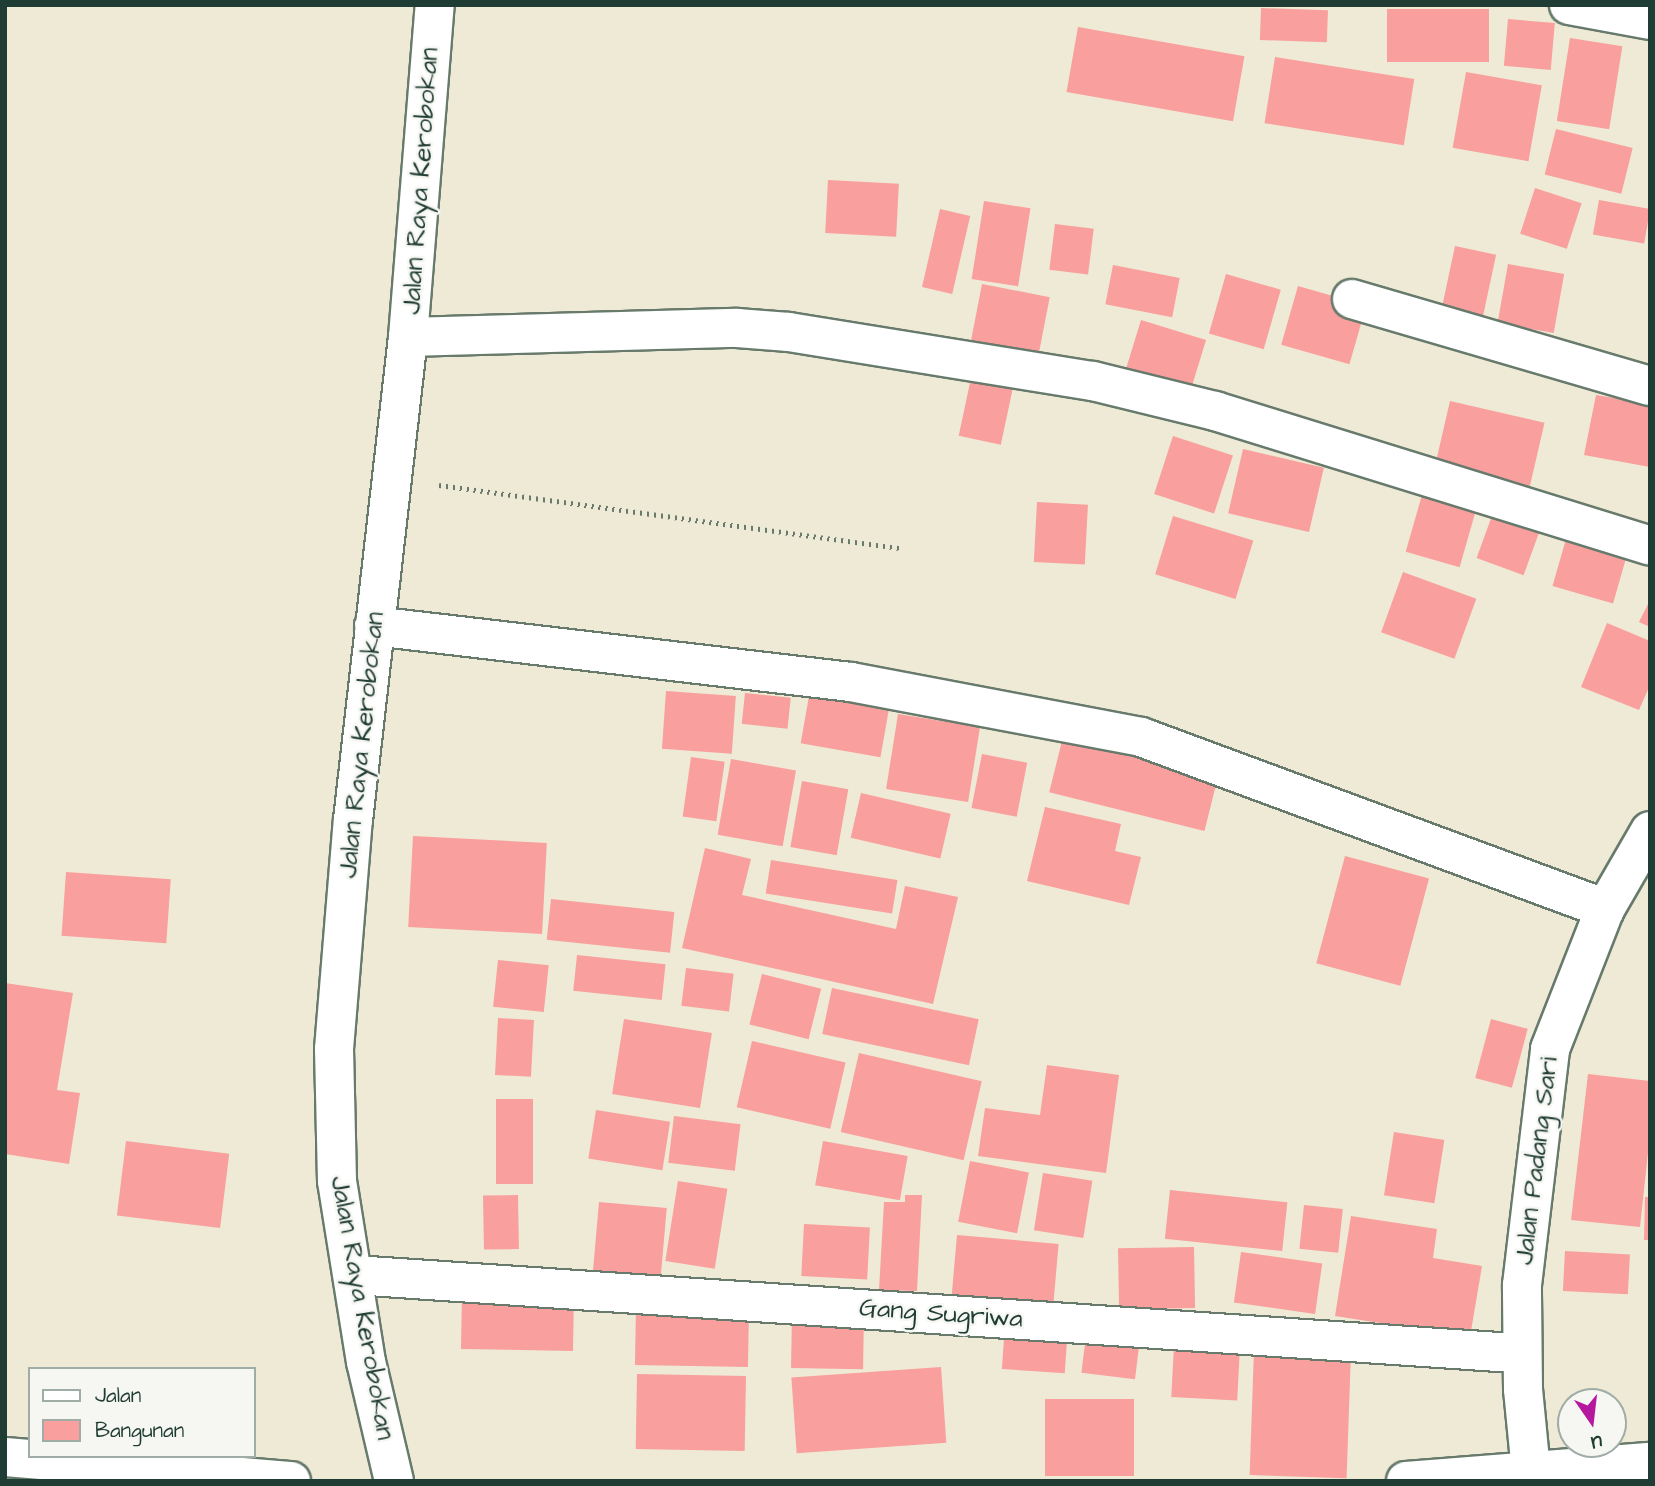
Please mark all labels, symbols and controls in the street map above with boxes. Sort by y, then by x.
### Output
street label: Jalan Raya Kerobokan [396,46,446,316]
street label: Jalan Raya Kerobokan [332,610,392,880]
street label: Jalan Padang Sari [1509,1055,1565,1267]
street label: Jalan Raya Kerobokan [323,1174,401,1442]
street label: Gang Sugriwa [858,1293,1024,1335]
legend [28,1367,256,1458]
text: Jalan [95,1381,141,1410]
north arrow [1557,1388,1627,1458]
text: Bangunan [95,1416,184,1445]
text: U [1588,1428,1605,1456]

